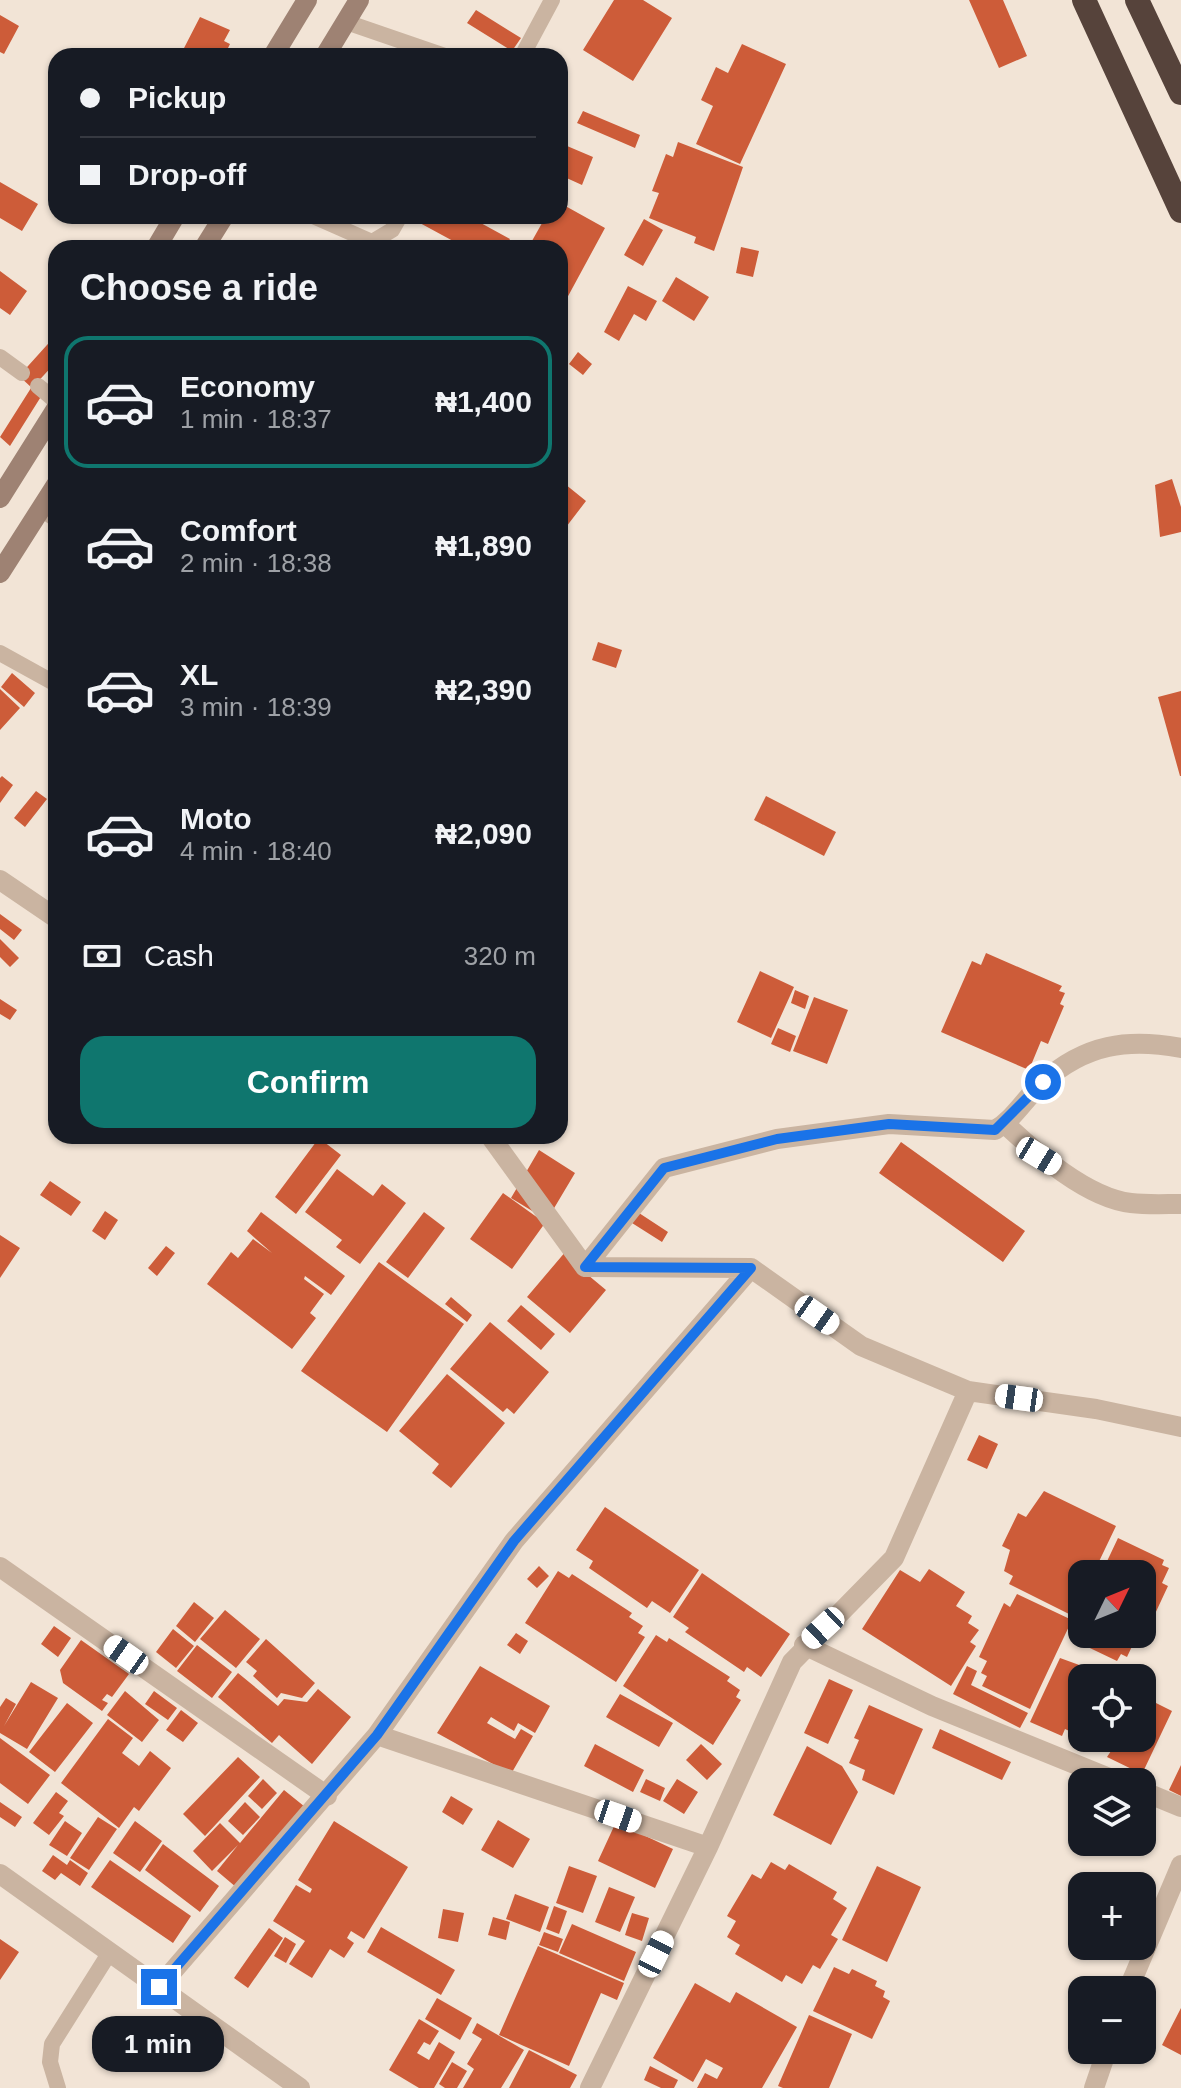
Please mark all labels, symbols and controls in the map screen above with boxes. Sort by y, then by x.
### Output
text: Pickup [128,81,226,114]
text: Drop-off [128,158,246,191]
text: Choose a ride [80,267,318,308]
icon: car [84,366,156,438]
text: Economy [180,370,315,403]
text: ₦1,400 [435,385,532,418]
text: 1 min · 18:37 [180,404,332,434]
icon: car [84,510,156,582]
text: Comfort [180,514,297,547]
text: ₦1,890 [435,529,532,562]
text: 2 min · 18:38 [180,548,332,578]
icon: car [84,654,156,726]
text: XL [180,658,218,691]
text: ₦2,390 [435,673,532,706]
text: 3 min · 18:39 [180,692,332,722]
icon: car [84,798,156,870]
text: Moto [180,802,252,835]
text: ₦2,090 [435,817,532,850]
text: 4 min · 18:40 [180,836,332,866]
icon: cash [80,934,124,978]
text: Cash [144,939,214,972]
text: 320 m [464,941,536,971]
button: Confirm [80,1036,536,1128]
route start [1025,1064,1061,1100]
car [1012,1133,1066,1179]
car [790,1291,844,1339]
car [994,1383,1044,1413]
north arrow [1068,1560,1156,1648]
map controls [1068,1560,1156,2064]
car [797,1603,849,1653]
car [99,1631,153,1679]
button: locate [1068,1664,1156,1752]
button: layers [1068,1768,1156,1856]
car [591,1797,645,1835]
button: + [1068,1872,1156,1960]
car [635,1927,677,1981]
route end [141,1969,177,2005]
button: − [1068,1976,1156,2064]
callout: 1 min [93,2015,225,2071]
text: 1 min [124,2029,192,2059]

